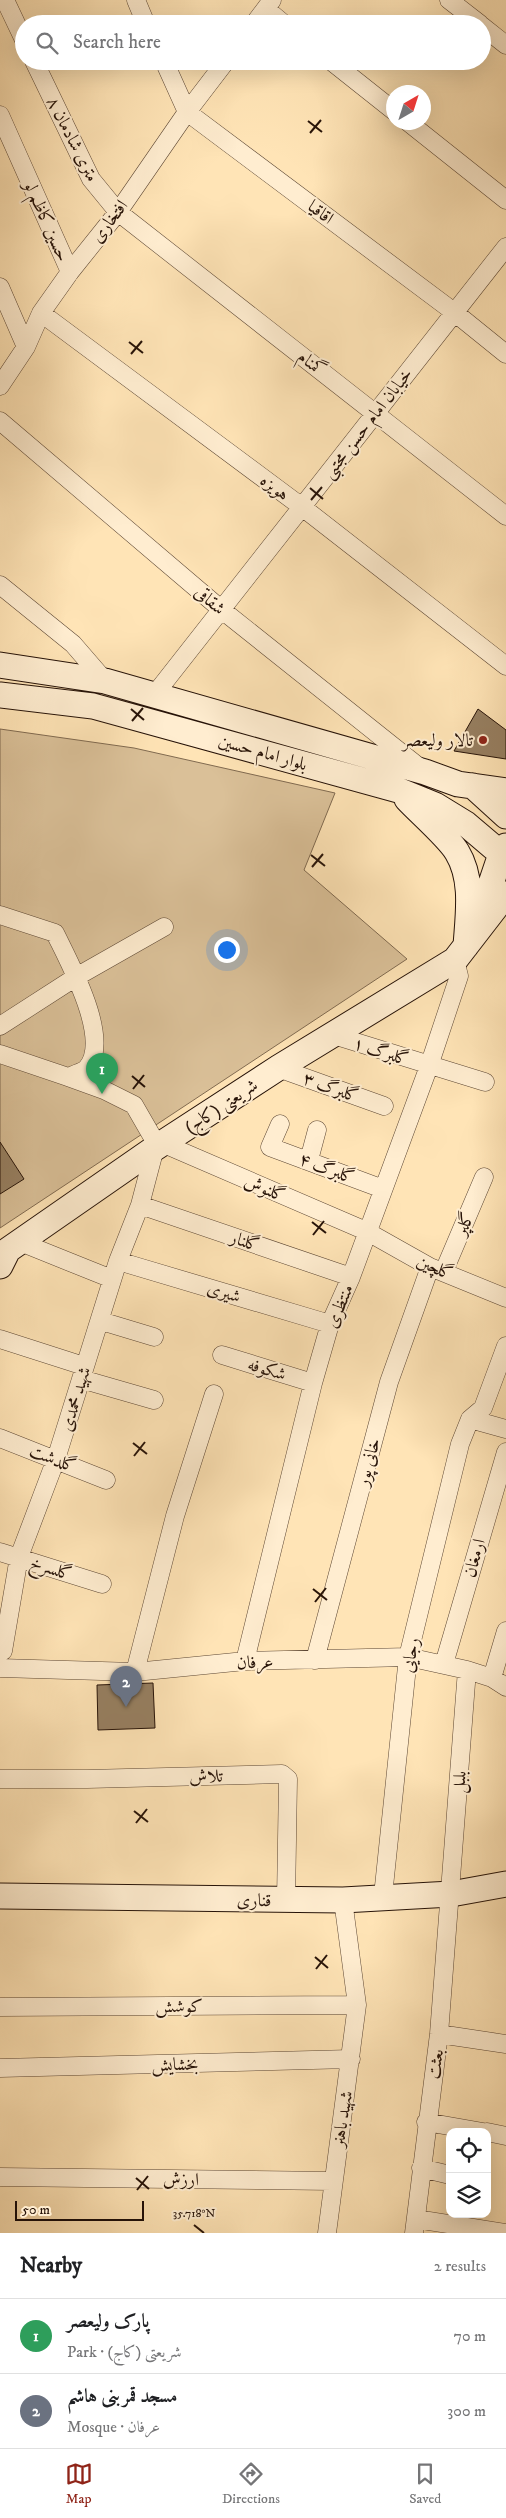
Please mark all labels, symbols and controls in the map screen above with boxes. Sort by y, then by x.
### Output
search box [15,15,491,70]
icon: search [33,29,61,57]
text: Search here [73,31,161,54]
north arrow [386,85,431,130]
street label: ۸ متری شادمان [41,93,103,186]
street label: حسین کاظم لو [13,176,74,267]
street label: افتخاری [86,196,133,248]
street label: اقاقیا [303,196,338,230]
street label: گمنام [290,345,331,385]
street label: خیابان امام حسن مجتبی [318,364,421,486]
street label: هویزه [255,470,293,506]
street label: شقاقی [189,581,229,620]
street label: بلوار امام حسین [215,730,310,780]
place label: تالار ولیعصر [400,730,474,752]
marker: تالار ولیعصر [477,734,489,746]
your location [214,937,240,963]
street label: گلبرگ ۱ [350,1032,412,1071]
pin: 1 [86,1053,118,1094]
street label: گلبرگ ۳ [300,1067,362,1108]
street label: شریعتی (کاج) [181,1074,264,1143]
street label: گلبرگ ۴ [296,1147,358,1189]
street label: گلنوش [241,1170,289,1207]
street label: گلپر [448,1209,480,1242]
street label: گلنار [225,1225,263,1257]
street label: گلچین [413,1249,457,1286]
street label: شیری [204,1277,243,1308]
street label: منتظری [321,1281,359,1332]
street label: شکوفه [245,1354,289,1386]
street label: شهید محمدی [56,1364,96,1434]
street label: خانی پور [351,1436,387,1491]
street label: گلدشت [26,1439,79,1478]
street label: ارمغان [459,1536,491,1580]
street label: گلسرخ [26,1551,75,1590]
street label: رجایی [397,1636,425,1675]
street label: عرفان [236,1651,274,1676]
pin: 2 [110,1666,142,1707]
street label: تلاش [189,1766,224,1788]
street label: بلبل [448,1770,473,1794]
street label: قناری [236,1890,272,1912]
street label: کوشش [155,1996,203,2018]
street label: بعثت [423,2048,449,2081]
street label: بخشایش [151,2054,199,2076]
street label: شهید باهنر [327,2089,358,2151]
map controls [446,2128,491,2218]
button: locate [446,2128,491,2173]
street label: ارزش [163,2169,199,2191]
button: layers [446,2173,491,2218]
scale bar [15,2198,144,2221]
text: 50 m [22,2201,50,2219]
text: 35.718°N [173,2206,215,2221]
text: Nearby [20,2253,82,2279]
text: 2 results [434,2256,486,2276]
text: پارک ولیعصر [67,2310,149,2333]
text: 1 [33,2326,39,2346]
text: 70 m [454,2326,486,2346]
text: Park · شریعتی (کاج) [67,2342,182,2362]
text: مسجد قمربنی هاشم [67,2385,177,2408]
text: 2 [32,2401,40,2421]
text: 300 m [447,2401,486,2421]
text: Mosque · عرفان [67,2417,160,2437]
tab: Map [65,2460,93,2508]
tab: Directions [222,2460,280,2508]
tab: Saved [409,2460,441,2508]

